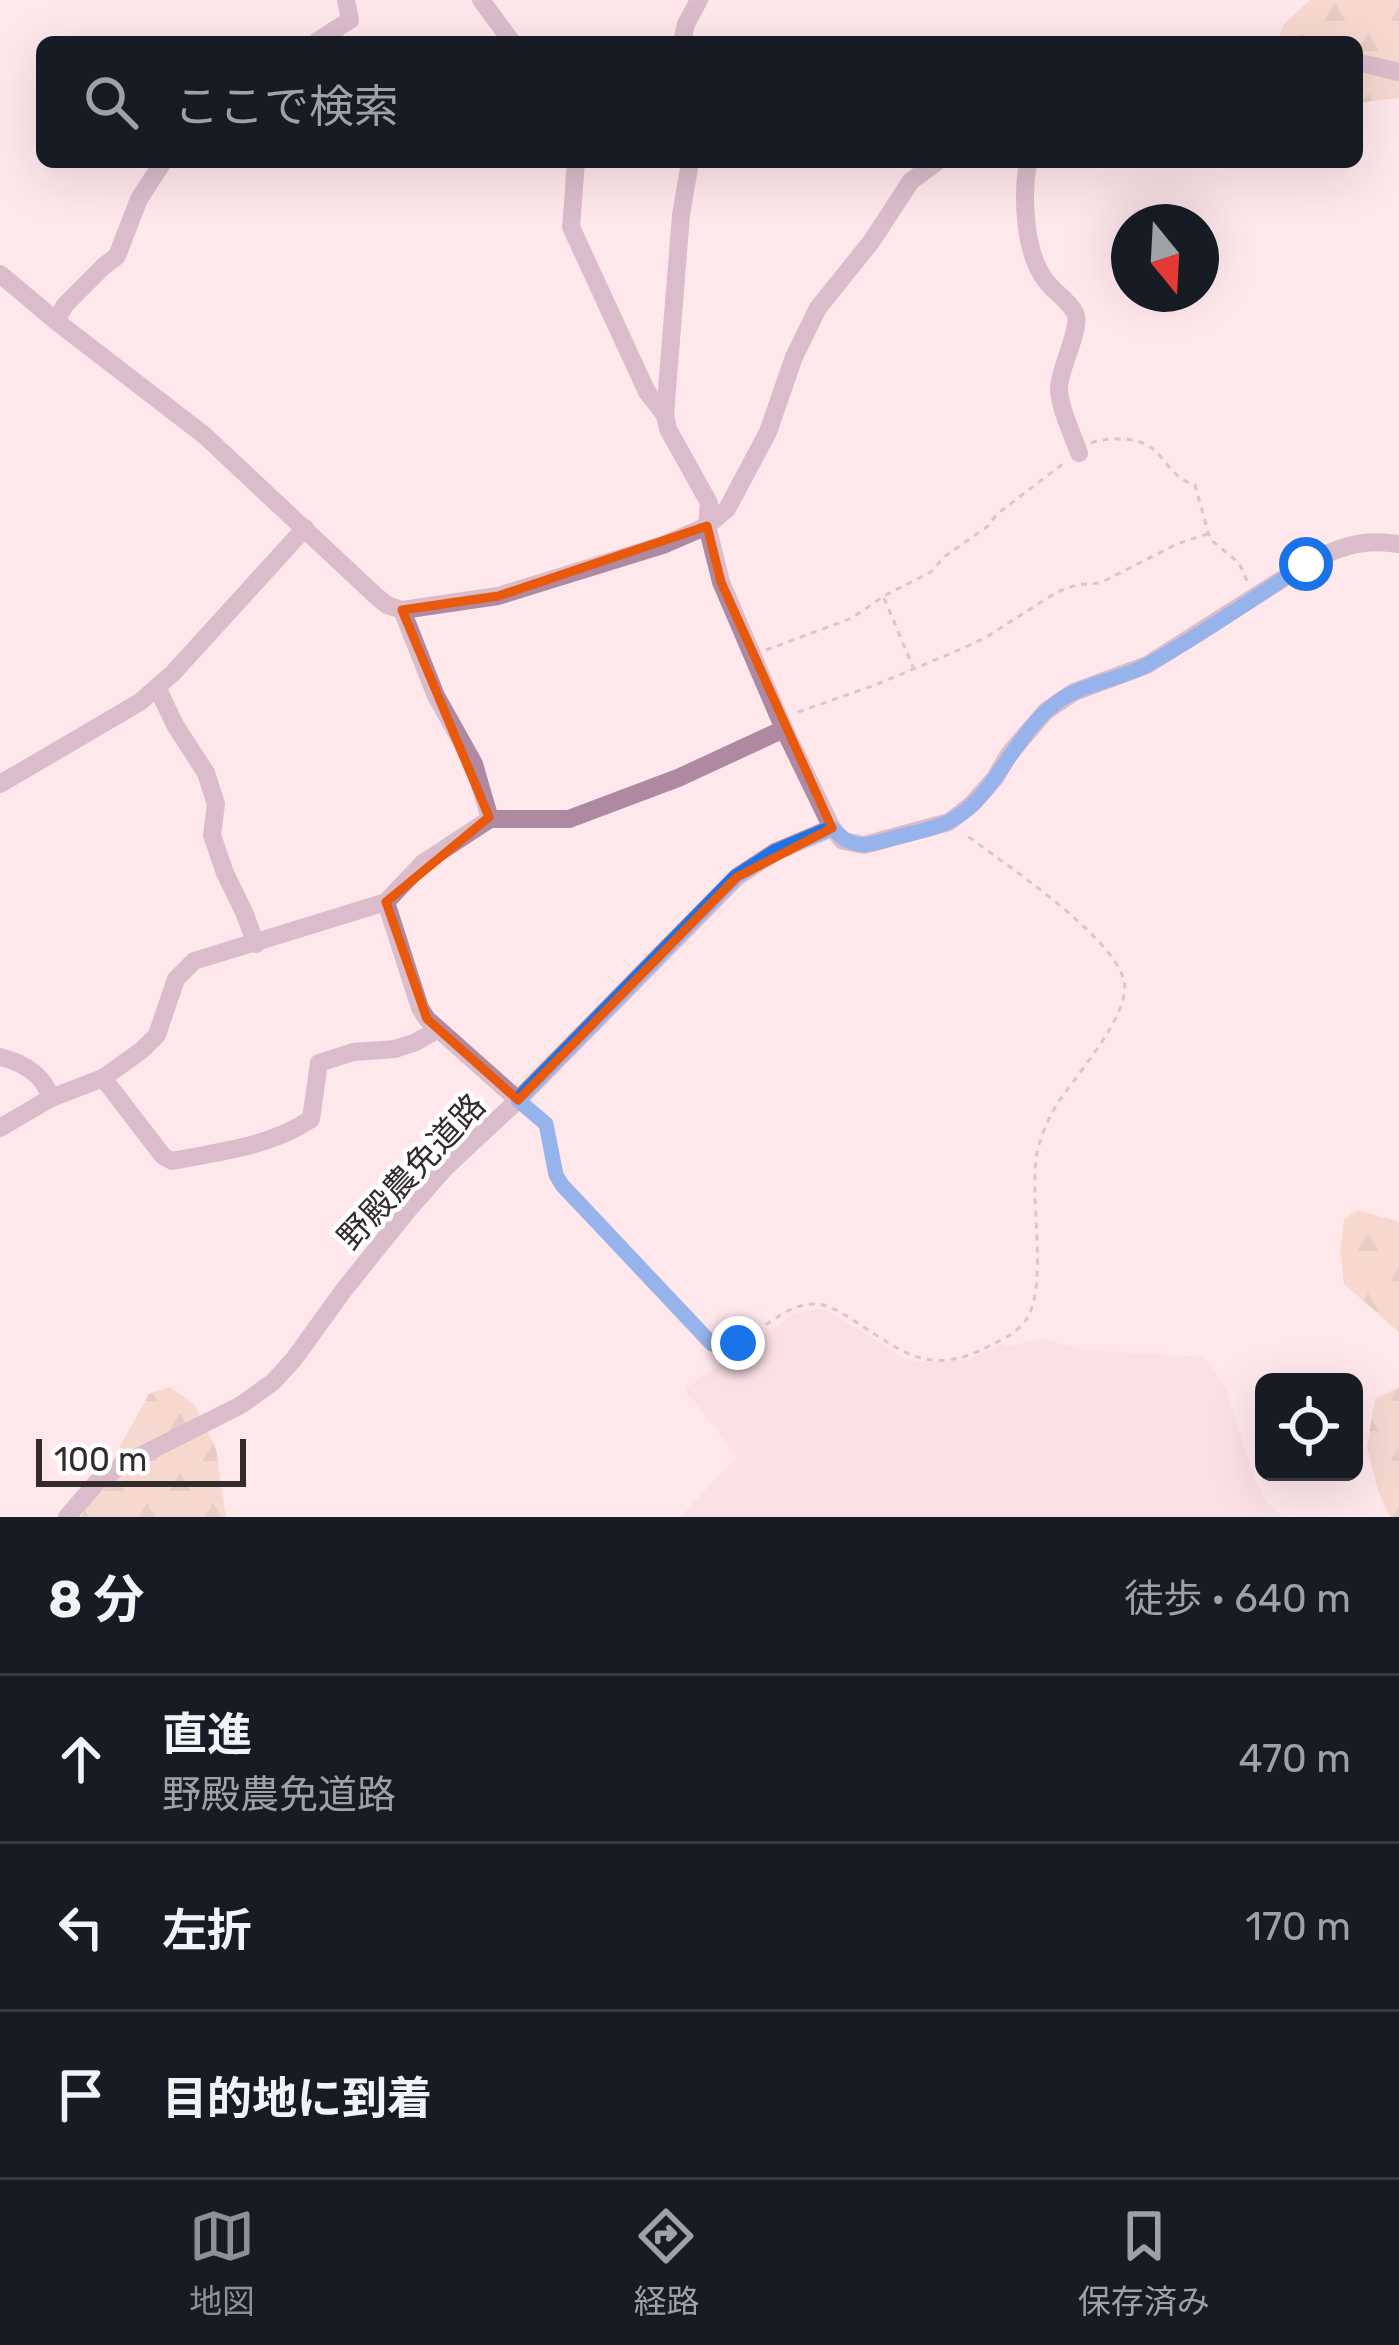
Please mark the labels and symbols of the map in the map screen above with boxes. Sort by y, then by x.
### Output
north arrow [1111,204,1219,312]
route start [1279,537,1333,591]
street label: 野殿農免道路 [330,1086,493,1257]
route end [711,1316,765,1370]
scale bar [36,1433,246,1486]

